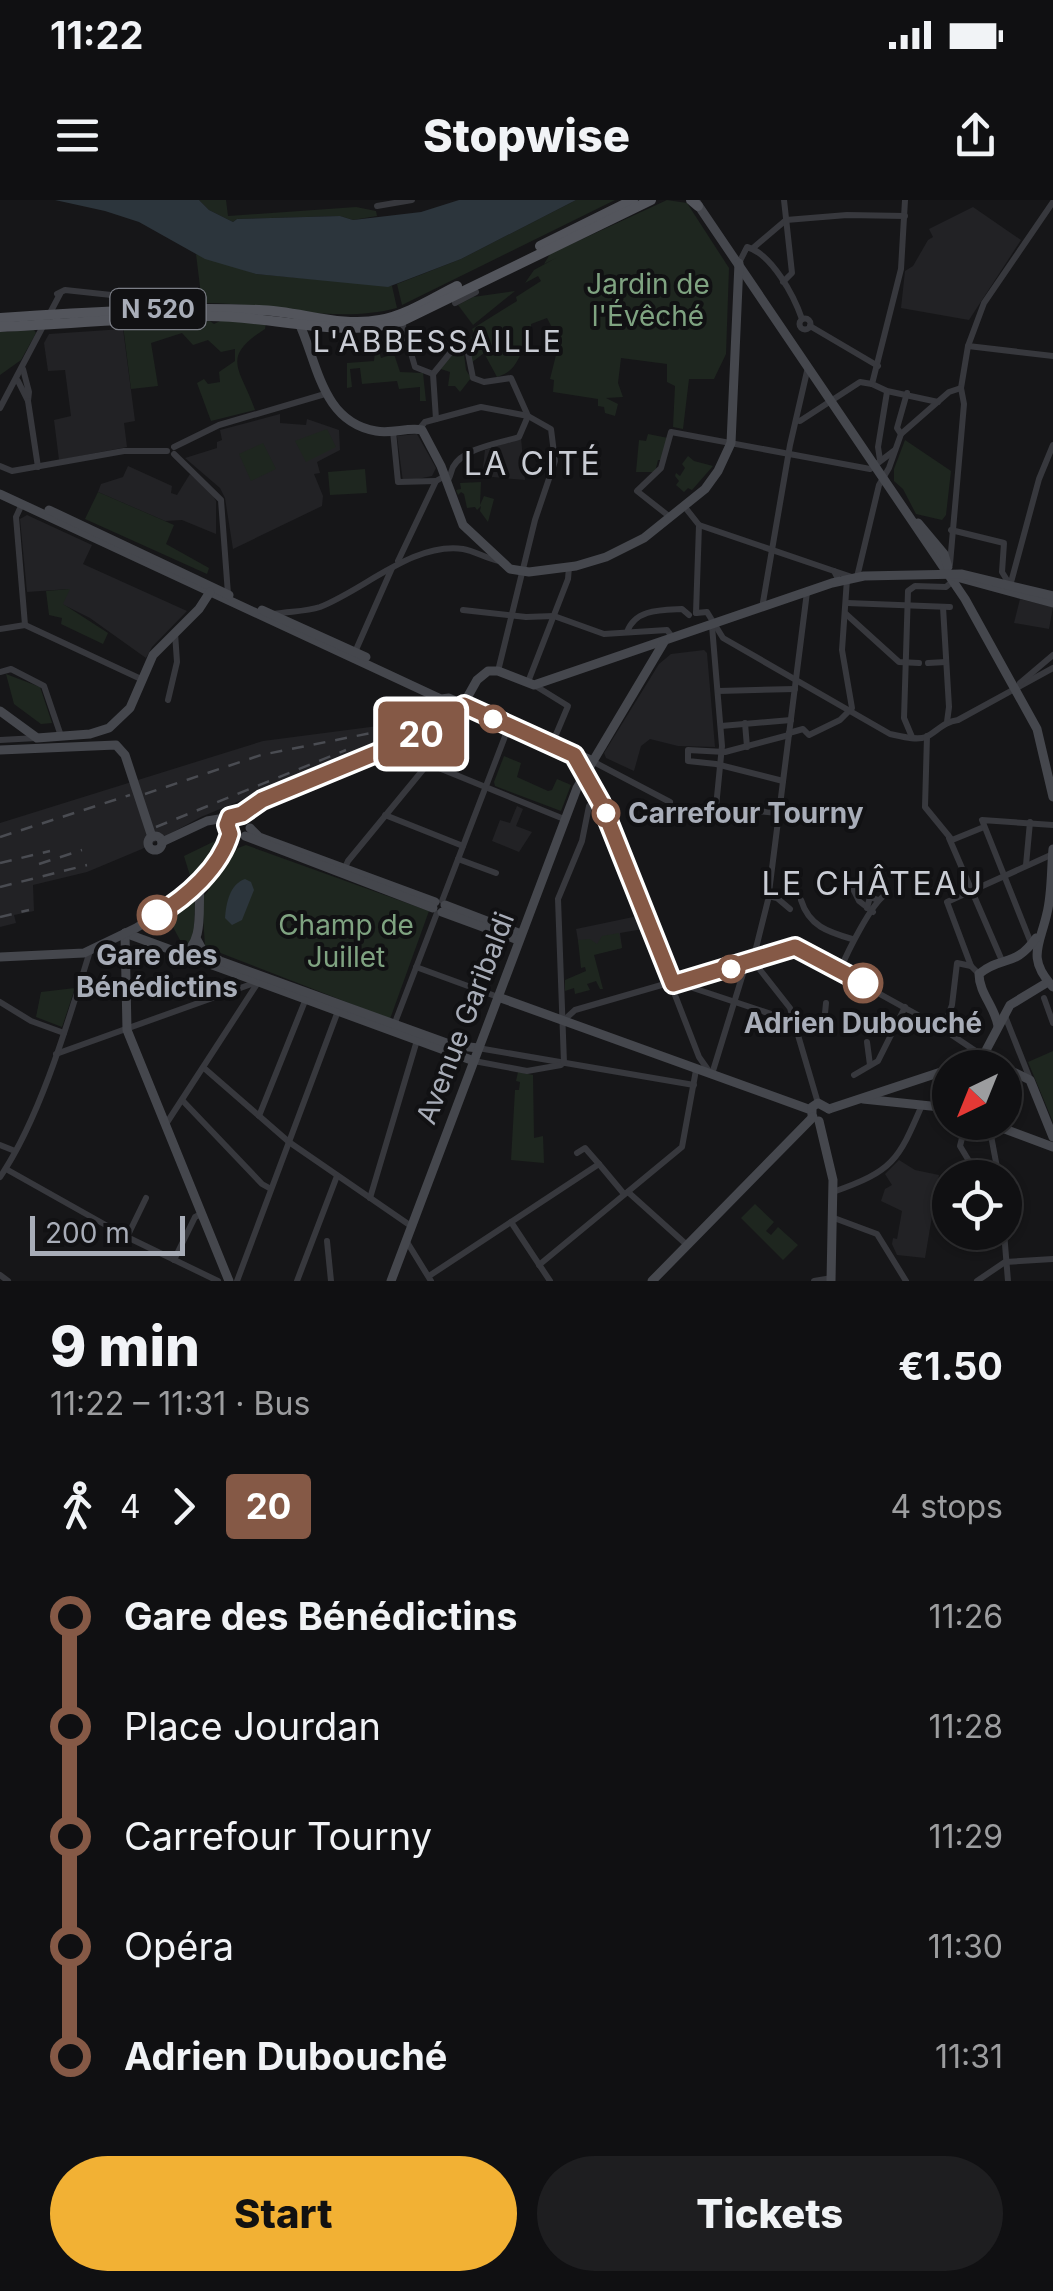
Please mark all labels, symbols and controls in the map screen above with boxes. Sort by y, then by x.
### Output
text: 11:22 [50,12,143,58]
icon: menu [50,108,105,163]
text: Stopwise [423,108,630,163]
icon: share [948,108,1003,163]
park label: Jardin de l'Évêché [586,267,710,333]
road number: N 520 [110,289,206,329]
district label: L'ABBESSAILLE [313,323,563,359]
district label: LA CITÉ [464,444,602,483]
line badge: 20 [376,702,466,766]
unlabelled marker [480,706,506,732]
text: 20 [398,713,444,755]
place label: Carrefour Tourny [628,796,864,830]
marker: Carrefour Tourny [593,800,619,826]
district label: LE CHÂTEAU [762,864,985,903]
marker: Gare des Bénédictins [138,896,176,934]
street label: Avenue Garibaldi [409,907,521,1129]
park label: Champ de Juillet [278,908,414,974]
place label: Gare des Bénédictins [76,938,238,1004]
unlabelled marker [718,956,744,982]
marker: Adrien Dubouché [844,964,882,1002]
place label: Adrien Dubouché [744,1006,982,1040]
north arrow [932,1050,1022,1140]
map controls [932,1050,1022,1250]
button: locate [932,1160,1022,1250]
scale bar [30,1211,185,1256]
text: 200 m [45,1216,130,1250]
text: 9 min [50,1313,200,1379]
text: €1.50 [898,1343,1003,1389]
text: 11:22 – 11:31 · Bus [50,1384,310,1423]
icon: walk [50,1479,105,1534]
icon: forward [156,1479,211,1534]
text: 20 [246,1485,291,1527]
text: 4 [120,1487,141,1526]
text: 4 stops [891,1487,1003,1526]
text: Gare des Bénédictins [124,1593,517,1639]
text: 11:26 [928,1597,1003,1636]
text: Place Jourdan [124,1703,381,1749]
text: 11:28 [928,1707,1003,1746]
text: Carrefour Tourny [124,1813,432,1859]
text: 11:29 [928,1817,1003,1856]
text: Opéra [124,1923,234,1969]
text: 11:30 [928,1927,1003,1966]
text: Adrien Dubouché [124,2033,447,2079]
text: 11:31 [935,2037,1003,2076]
button: Start [50,2156,517,2271]
button: Tickets [537,2156,1003,2271]

